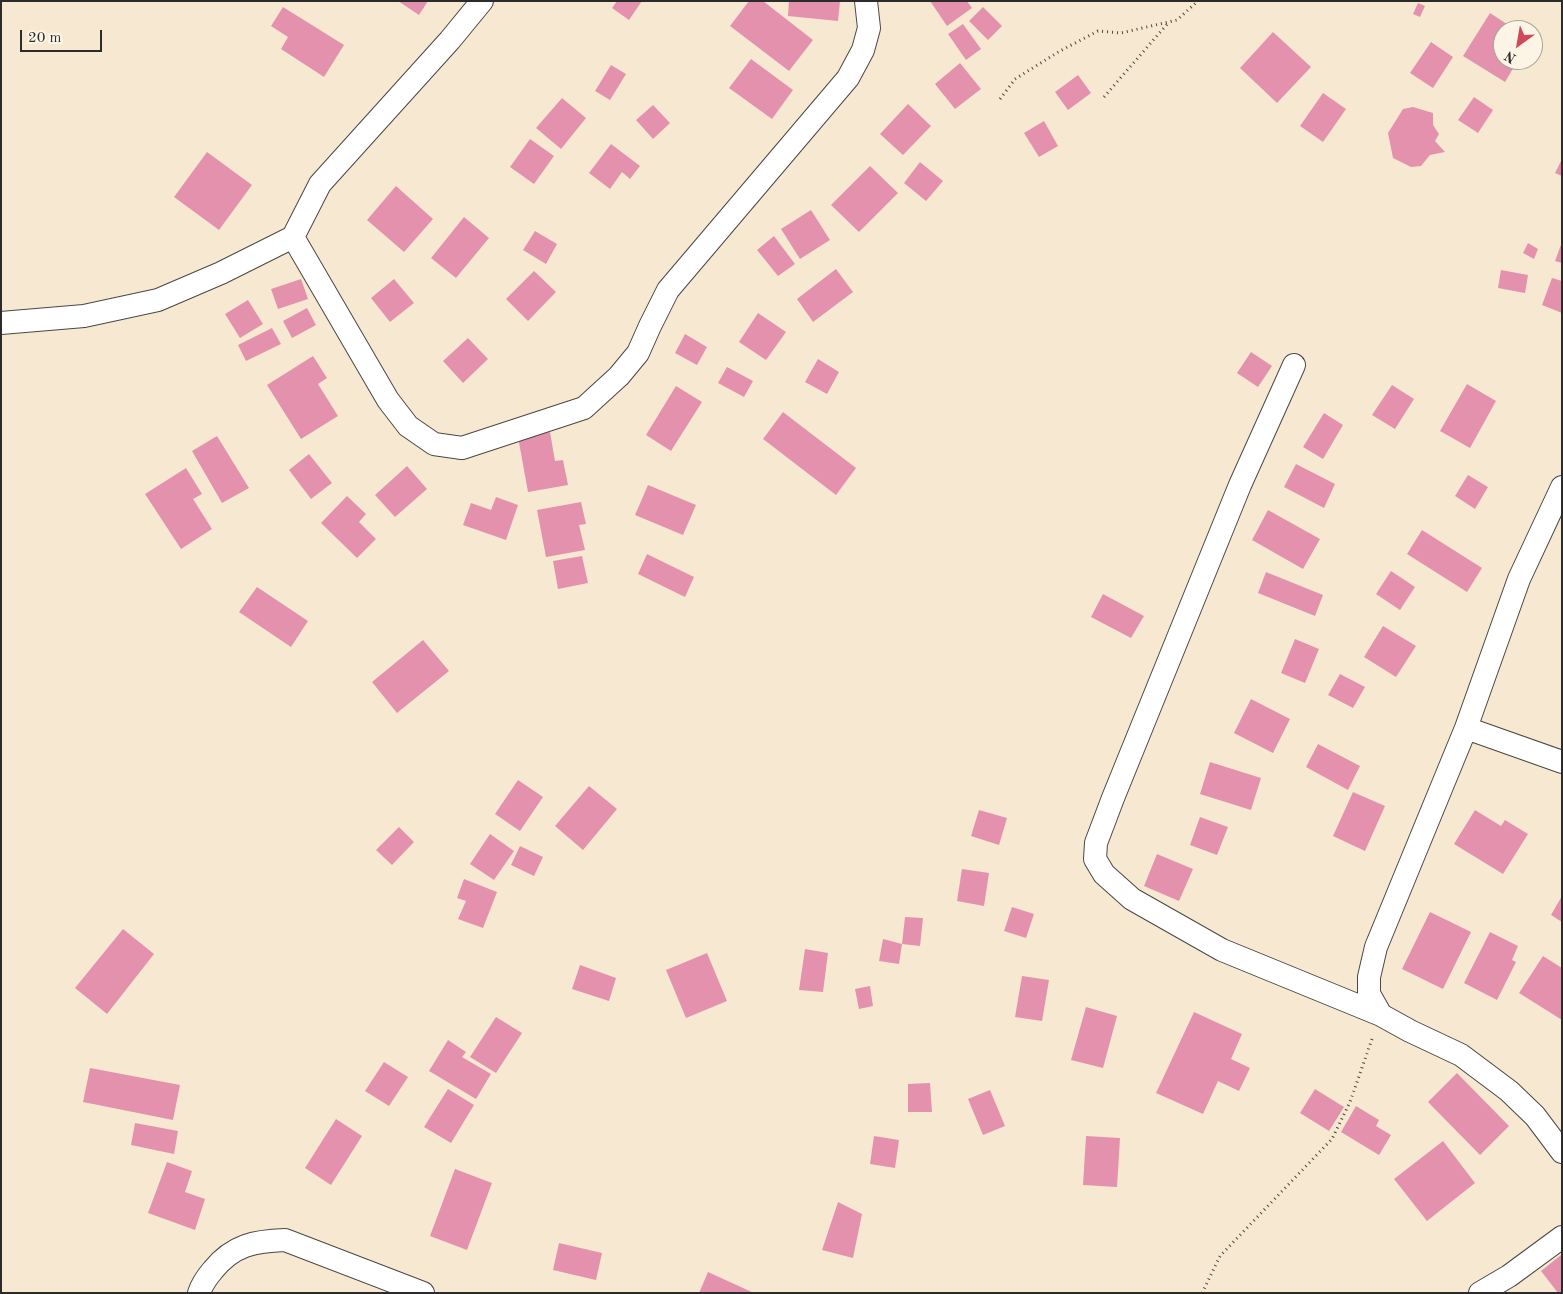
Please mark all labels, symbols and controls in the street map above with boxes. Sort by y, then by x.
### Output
scale bar [22,20,105,52]
north arrow [1493,20,1543,70]
text: 20 m [28,31,62,46]
text: N [1502,48,1519,66]

